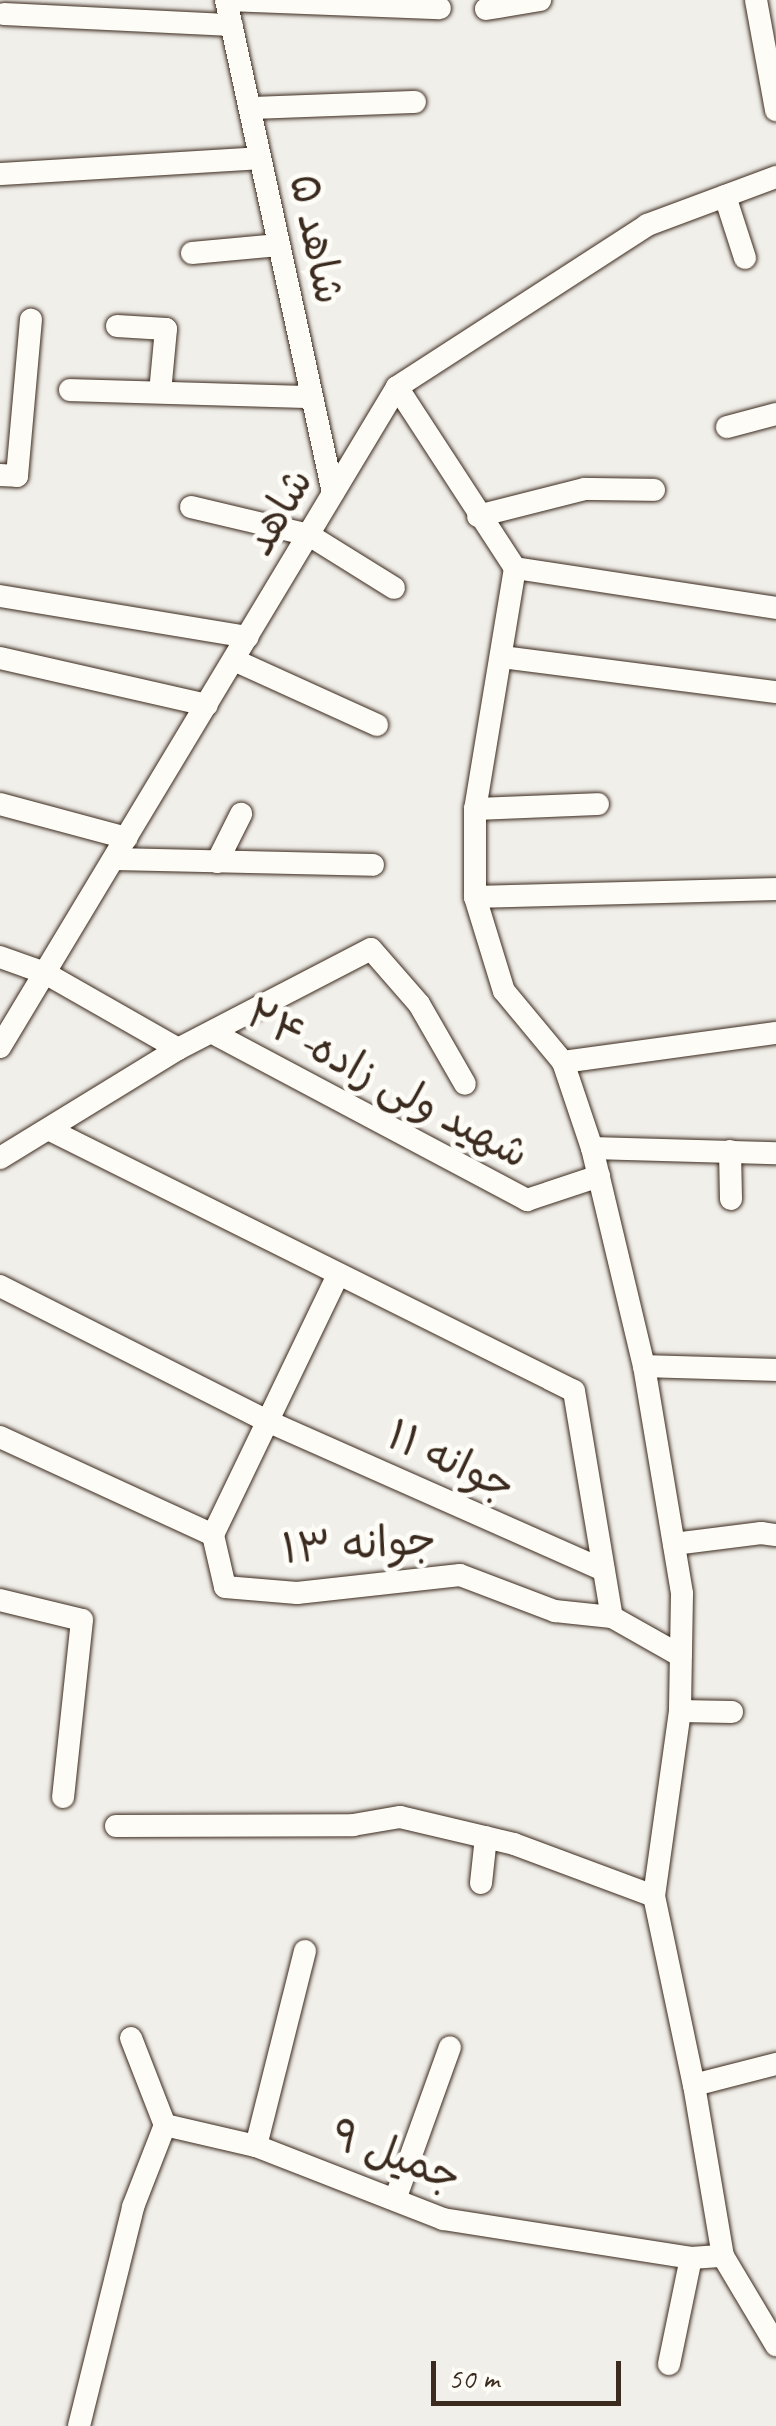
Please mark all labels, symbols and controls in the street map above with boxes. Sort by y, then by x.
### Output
street label: شاهد ۵ [278,169,354,309]
street label: شاهد [234,459,324,565]
street label: شهید ولی زاده-۲۴ [237,988,537,1180]
street label: جوانه ۱۱ [379,1411,523,1511]
street label: جوانه ۱۳ [280,1514,438,1576]
street label: جمیل ۹ [324,2109,468,2203]
scale bar [436,2341,626,2403]
text: 50 m [448,2359,499,2397]

